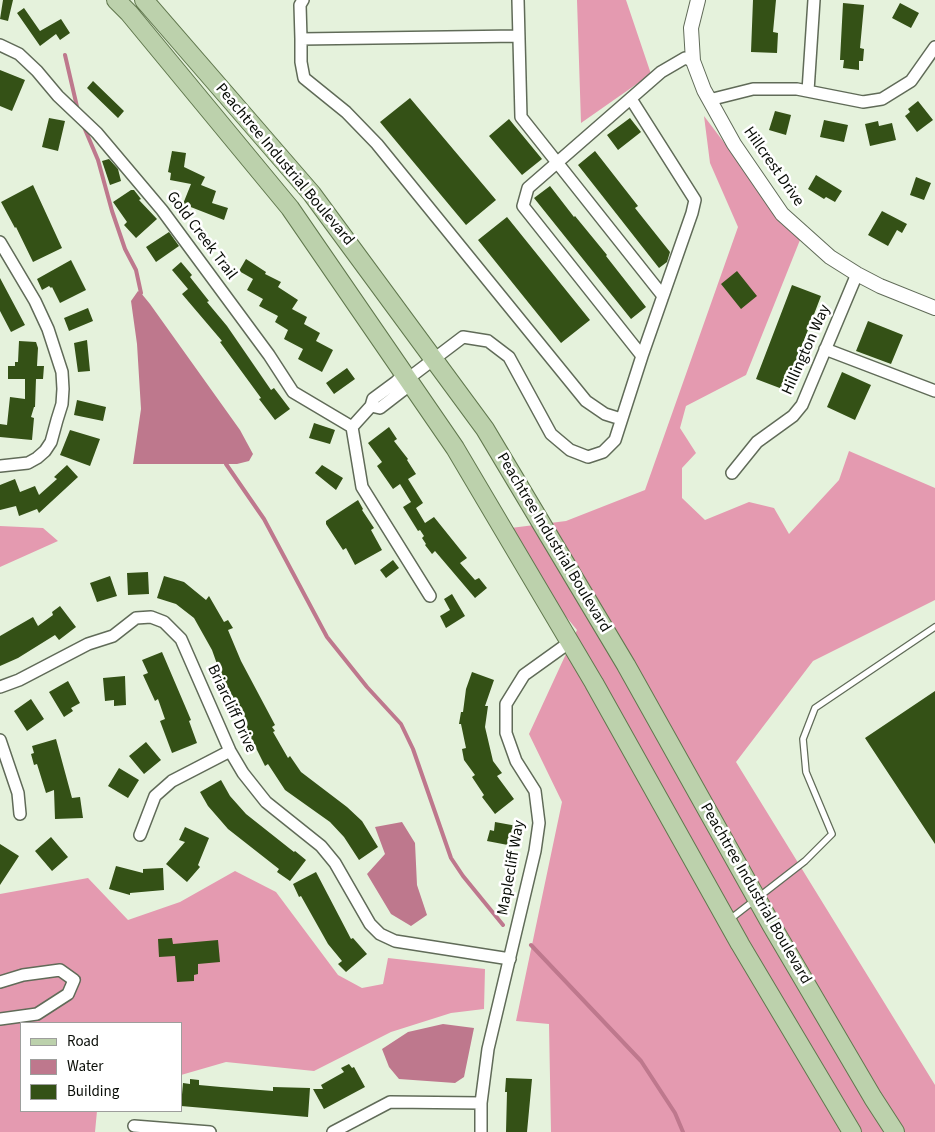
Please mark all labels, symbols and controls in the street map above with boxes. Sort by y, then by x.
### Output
street label: Peachtree Industrial Boulevard [210,80,358,250]
street label: Hillcrest Drive [739,123,807,211]
street label: Gold Creek Trail [162,188,240,284]
street label: Hillington Way [779,302,835,398]
street label: Peachtree Industrial Boulevard [492,450,614,636]
street label: Briarcliff Drive [202,662,260,756]
street label: Peachtree Industrial Boulevard [695,800,815,988]
street label: Maplecliff Way [494,819,530,917]
legend [20,1022,182,1112]
text: Road [67,1031,99,1052]
text: Water [67,1056,103,1077]
text: Building [67,1081,119,1102]

